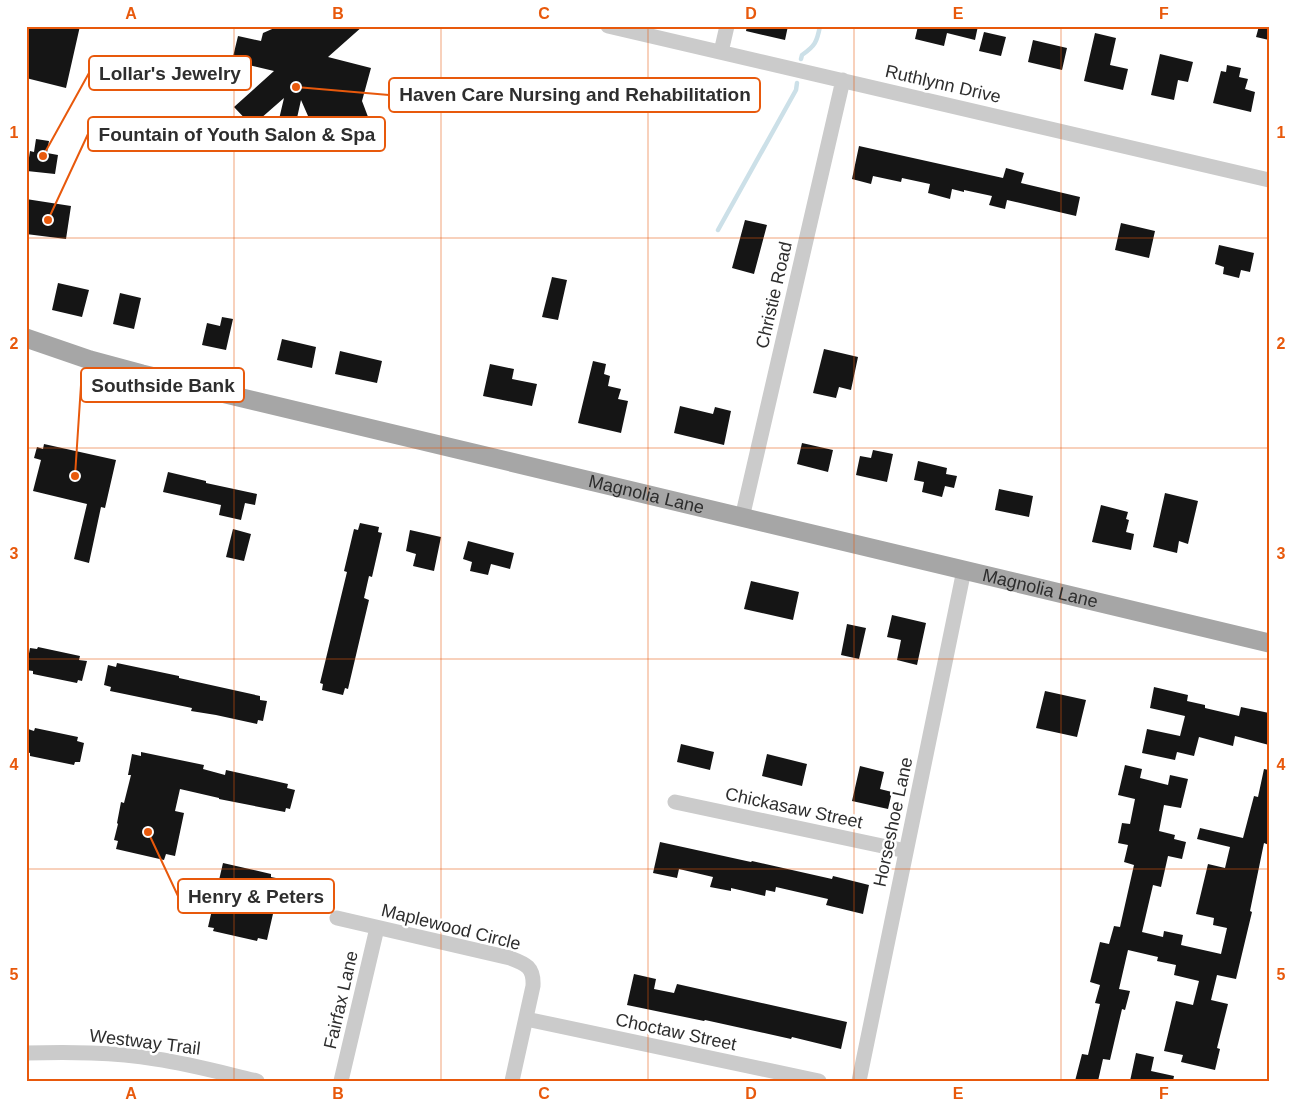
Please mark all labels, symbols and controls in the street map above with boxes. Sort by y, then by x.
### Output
text: A [125,5,137,22]
text: B [332,5,344,22]
text: C [538,5,550,22]
text: D [745,5,757,22]
text: E [953,5,964,22]
text: F [1159,5,1169,22]
callout: Lollar's Jewelry [89,56,251,90]
street label: Ruthlynn Drive [883,61,1003,107]
text: Lollar's Jewelry [99,63,241,84]
callout: Haven Care Nursing and Rehabilitation [389,78,760,112]
text: Haven Care Nursing and Rehabilitation [399,84,751,105]
callout: Fountain of Youth Salon & Spa [88,117,385,151]
text: 1 [10,124,19,141]
text: Fountain of Youth Salon & Spa [99,124,376,145]
text: 1 [1277,124,1286,141]
street label: Christie Road [752,240,796,350]
text: 2 [10,335,19,352]
text: 2 [1277,335,1286,352]
callout: Southside Bank [81,368,244,402]
text: Southside Bank [91,375,235,396]
street label: Magnolia Lane [587,471,706,518]
text: 3 [10,545,19,562]
text: 3 [1277,545,1286,562]
street label: Magnolia Lane [980,565,1100,612]
street label: Horseshoe Lane [869,755,917,889]
text: 4 [10,756,19,773]
text: 4 [1277,756,1286,773]
street label: Chickasaw Street [723,784,865,832]
callout: Henry & Peters [178,879,334,913]
text: Henry & Peters [188,886,324,907]
street label: Maplewood Circle [379,900,523,954]
street label: Fairfax Lane [320,949,362,1051]
text: 5 [10,966,19,983]
text: 5 [1277,966,1286,983]
street label: Choctaw Street [614,1009,738,1055]
street label: Westway Trail [88,1025,202,1059]
text: A [125,1085,137,1102]
text: B [332,1085,344,1102]
text: C [538,1085,550,1102]
text: D [745,1085,757,1102]
text: E [953,1085,964,1102]
text: F [1159,1085,1169,1102]

